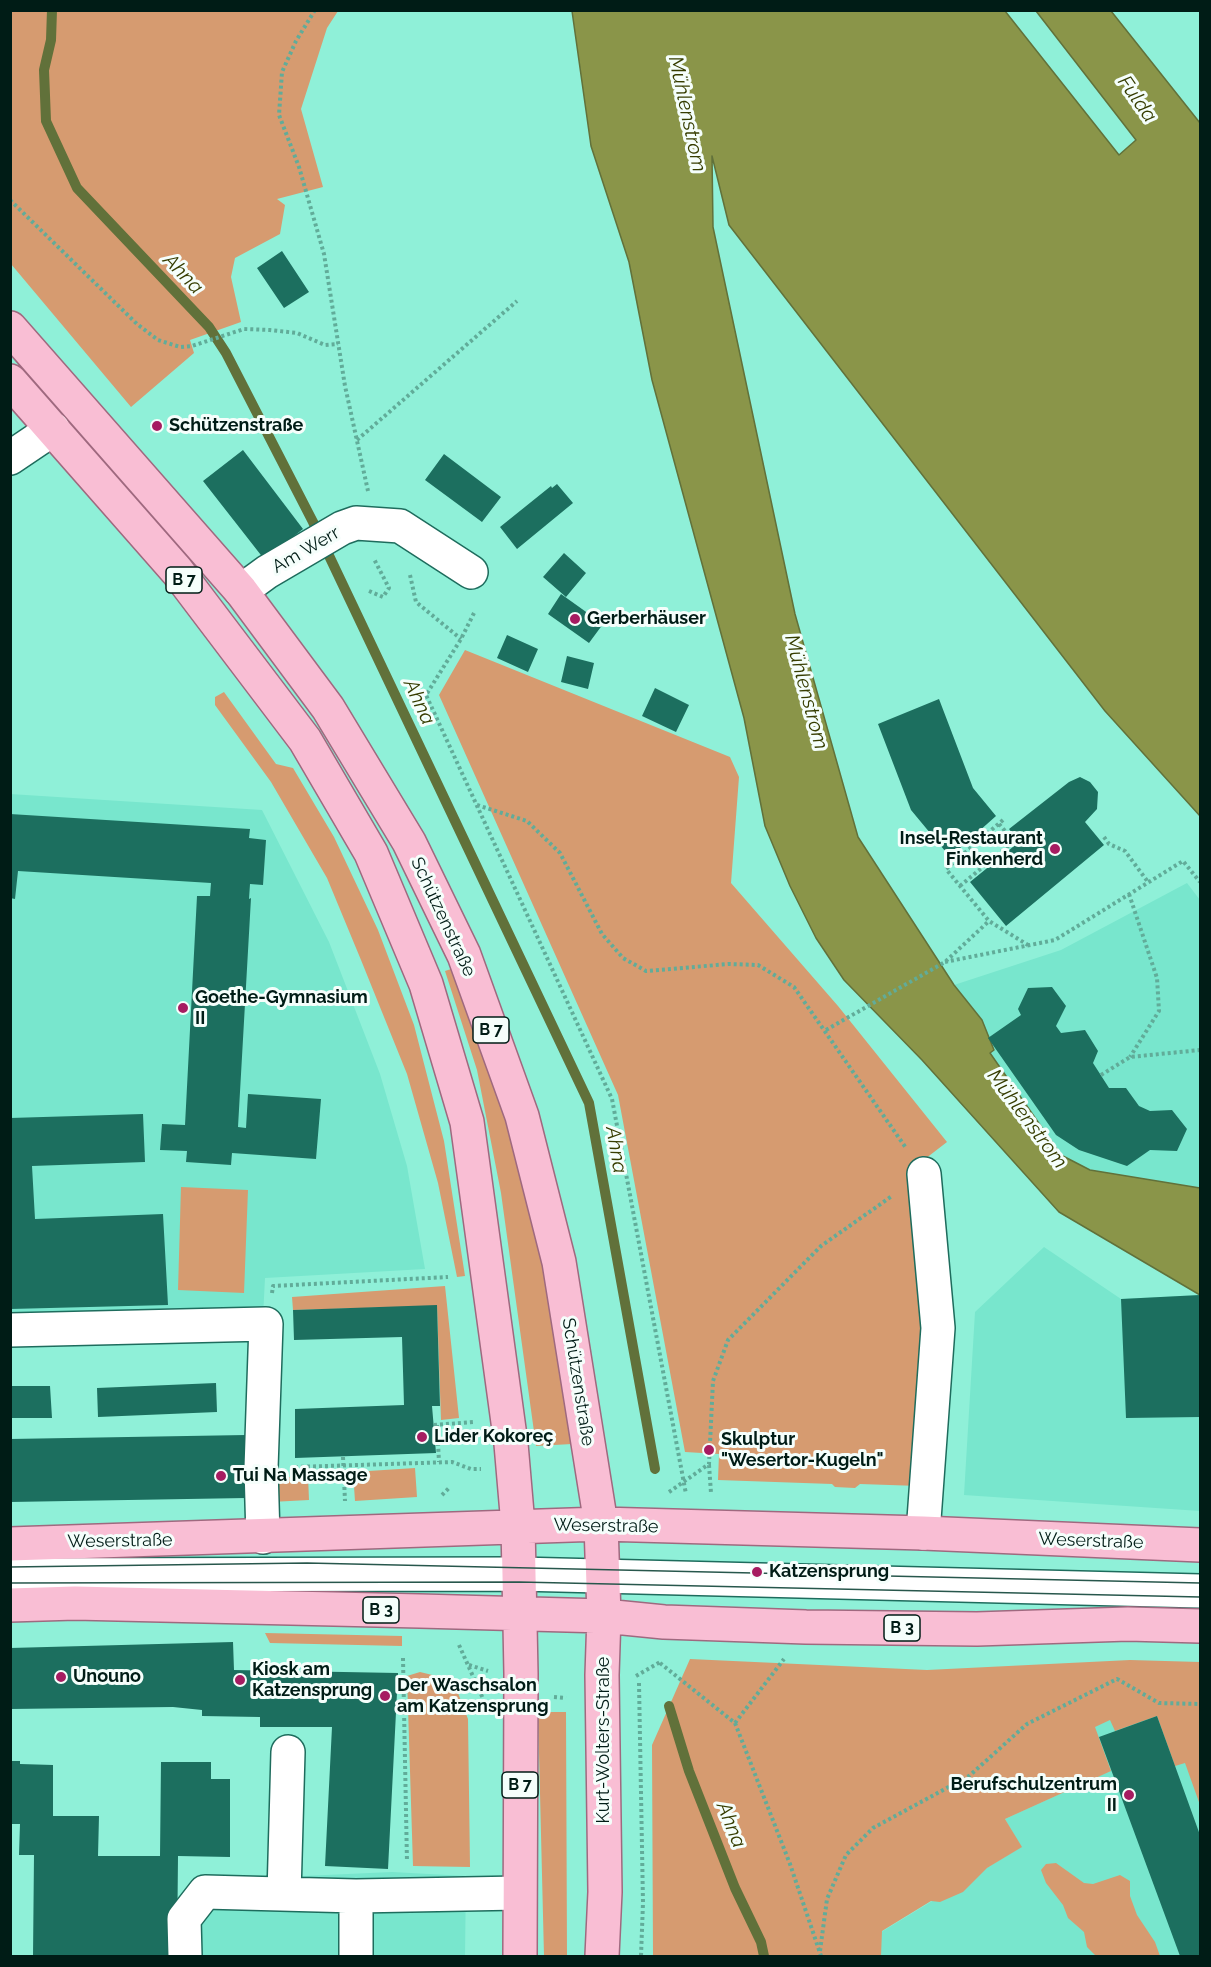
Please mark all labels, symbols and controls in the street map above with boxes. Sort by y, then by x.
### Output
water label: Mühlenstrom [663,54,711,174]
water label: Fulda [1112,71,1162,127]
water label: Ahna [158,249,208,299]
place label: Schützenstraße [169,415,303,437]
marker: Schützenstraße [150,419,164,433]
street label: Am Werr [269,522,343,578]
road number: B 7 [166,567,202,593]
place label: Gerberhäuser [587,608,706,630]
marker: Gerberhäuser [568,612,582,626]
water label: Mühlenstrom [779,632,833,752]
water label: Ahna [398,675,440,729]
place label: Insel-Restaurant Finkenherd [900,828,1043,870]
marker: Insel-Restaurant Finkenherd [1048,842,1062,856]
street label: Schützenstraße [406,854,480,980]
place label: Goethe-Gymnasium II [195,987,368,1030]
marker: Goethe-Gymnasium II [176,1001,190,1015]
road number: B 7 [473,1017,509,1043]
water label: Mühlenstrom [982,1065,1072,1173]
water label: Ahna [600,1125,632,1175]
street label: Schützenstraße [557,1317,599,1447]
place label: Lider Kokoreç [434,1426,553,1448]
place label: Skulptur "Wesertor-Kugeln" [721,1429,884,1472]
marker: Lider Kokoreç [415,1430,429,1444]
marker: Skulptur "Wesertor-Kugeln" [702,1443,716,1457]
place label: Tui Na Massage [233,1465,367,1487]
marker: Tui Na Massage [214,1469,228,1483]
street label: Weserstraße [553,1514,659,1538]
street label: Weserstraße [1038,1528,1144,1554]
street label: Weserstraße [67,1529,173,1553]
place label: Katzensprung [769,1561,889,1583]
marker: Katzensprung [750,1565,764,1579]
road number: B 3 [363,1597,399,1623]
road number: B 3 [884,1615,920,1641]
street label: Kurt-Wolters-Straße [593,1657,615,1823]
place label: Kiosk am Katzensprung [252,1659,372,1702]
place label: Unouno [73,1666,141,1688]
marker: Unouno [54,1670,68,1684]
marker: Kiosk am Katzensprung [233,1673,247,1687]
place label: Der Waschsalon am Katzensprung [397,1675,549,1718]
marker: Der Waschsalon am Katzensprung [378,1689,392,1703]
road number: B 7 [502,1772,538,1798]
place label: Berufschulzentrum II [950,1774,1117,1816]
marker: Berufschulzentrum II [1122,1788,1136,1802]
water label: Ahna [711,1799,751,1851]

